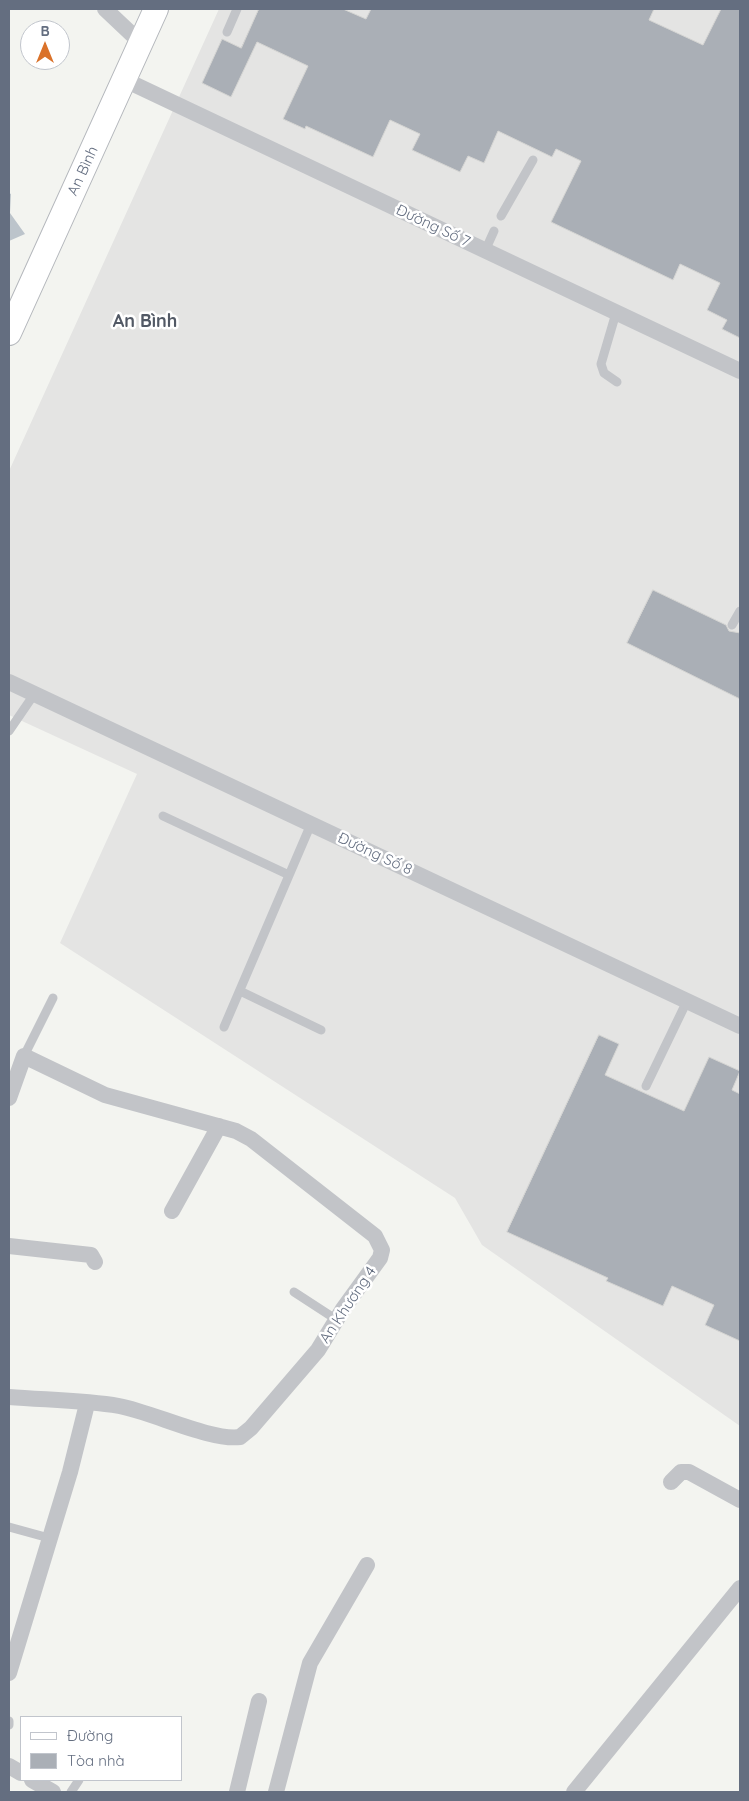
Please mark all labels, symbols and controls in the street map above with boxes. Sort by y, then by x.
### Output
north arrow [20,20,70,70]
text: B [40,22,50,40]
street label: An Bình [64,143,102,199]
street label: Đường Số 7 [393,201,473,251]
district label: An Bình [113,311,177,333]
street label: Đường Số 8 [335,829,415,879]
street label: An Khương 4 [316,1263,380,1347]
legend [20,1716,182,1781]
text: Đường [67,1726,113,1745]
text: Tòa nhà [67,1751,125,1770]

